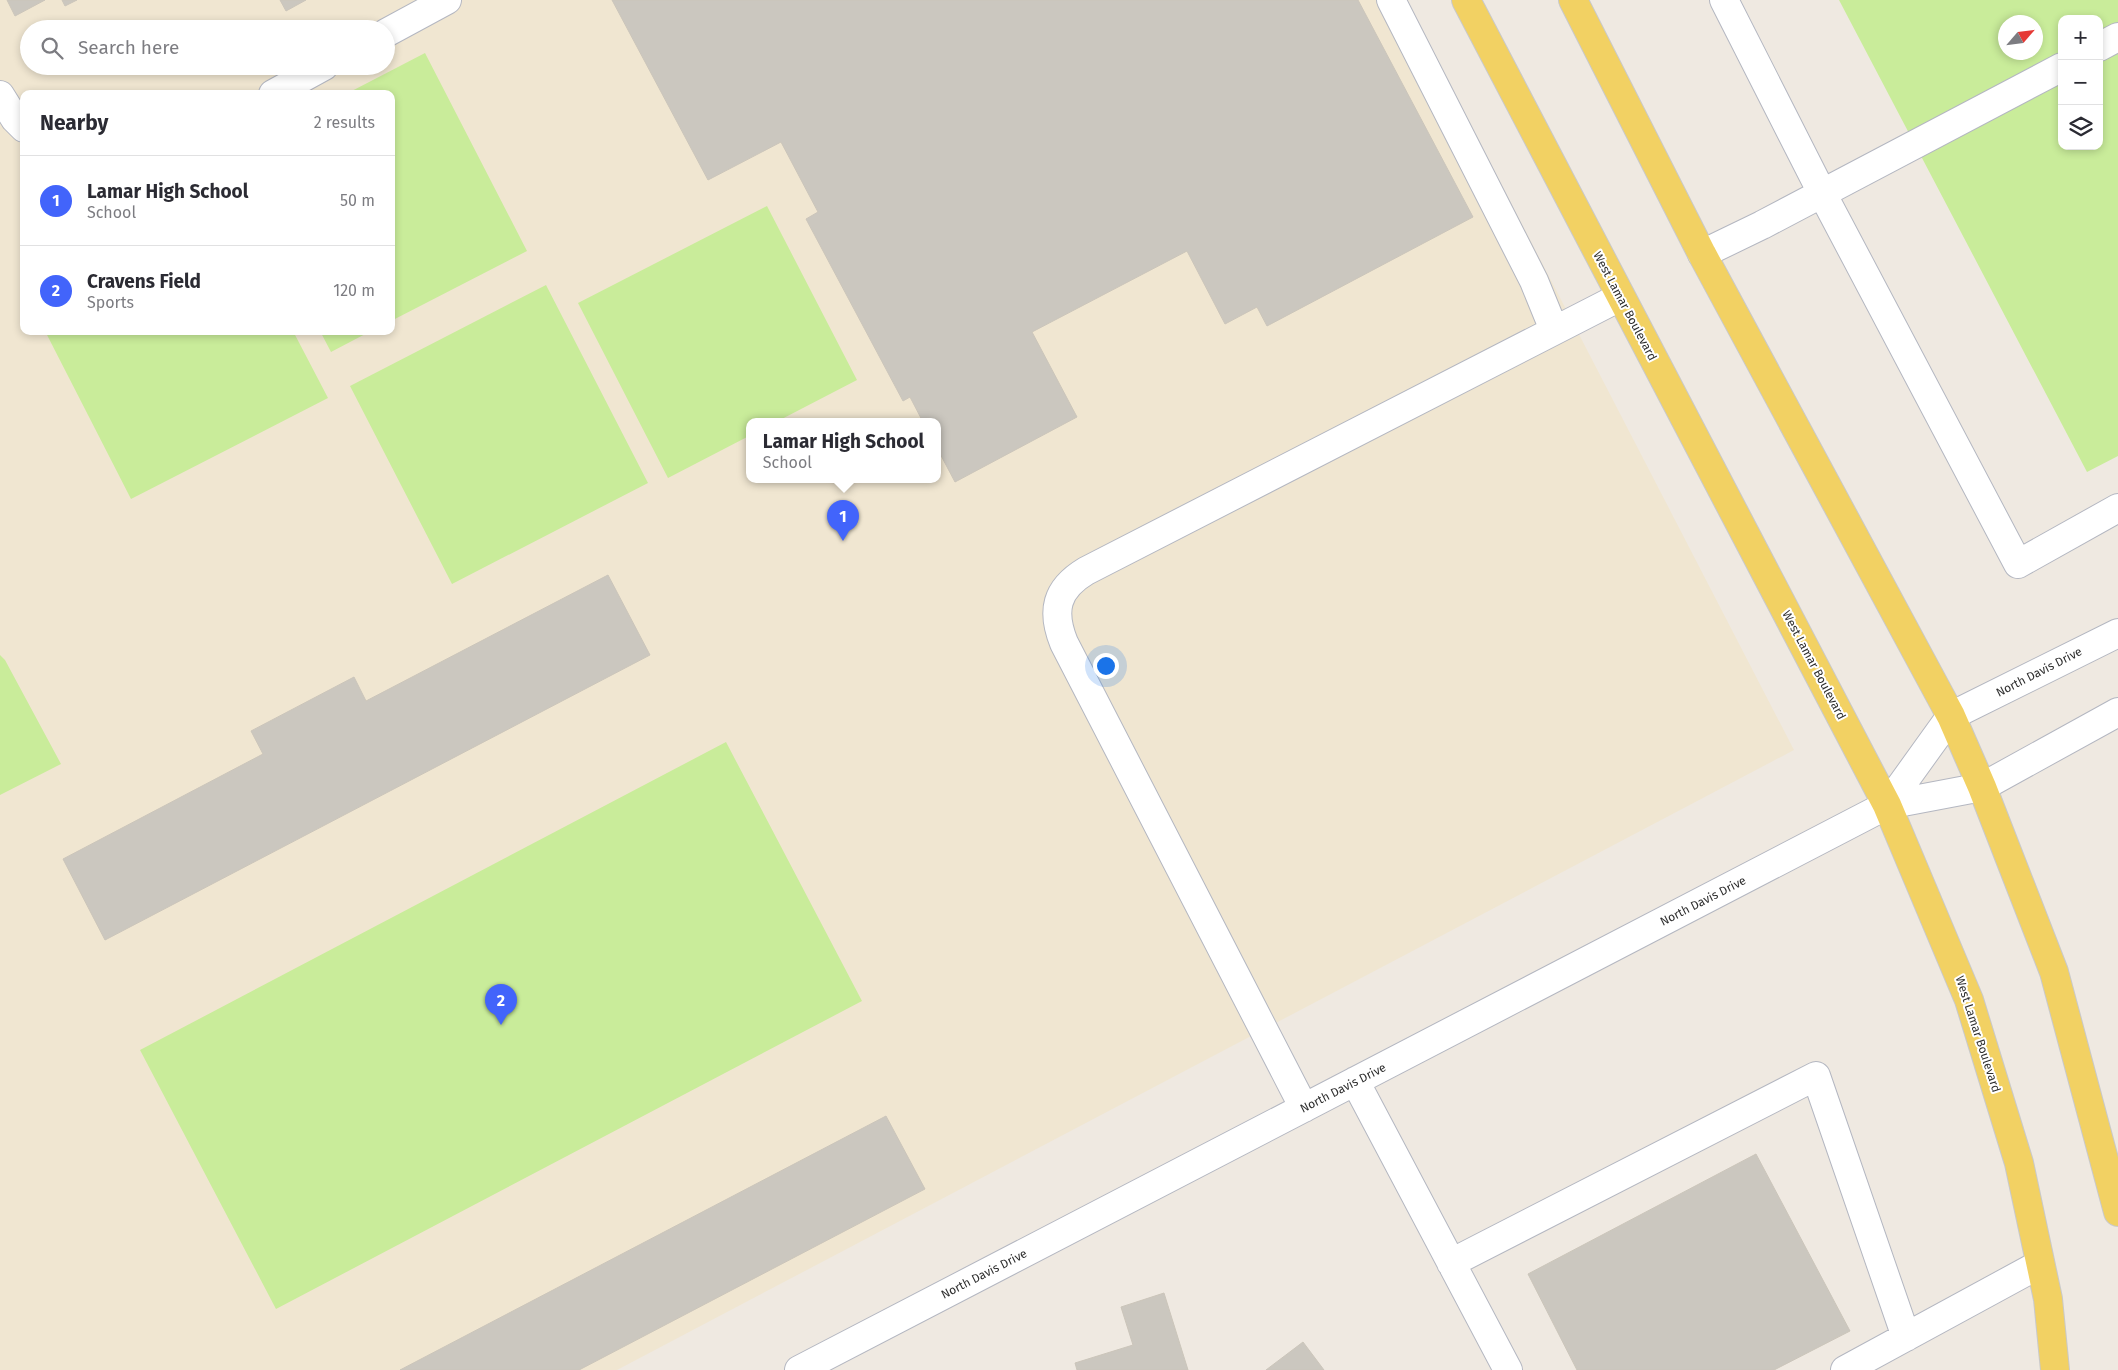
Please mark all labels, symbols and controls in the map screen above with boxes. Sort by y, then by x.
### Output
north arrow [1998,15,2043,60]
map controls [2058,15,2103,150]
button: + [2058,15,2103,60]
search box [20,20,395,75]
icon: search [38,34,66,62]
text: Search here [78,36,179,59]
button: − [2058,60,2103,105]
button: layers [2058,105,2103,150]
text: Nearby [40,110,108,136]
text: 2 results [314,113,375,132]
text: Lamar High School [87,180,248,203]
text: 1 [52,191,60,210]
text: 50 m [340,191,375,210]
text: School [87,203,136,222]
street label: West Lamar Boulevard [1590,249,1660,363]
text: Cravens Field [87,270,201,293]
text: 2 [52,281,60,300]
text: 120 m [333,281,375,300]
text: Sports [87,293,134,312]
popup [746,418,941,483]
text: Lamar High School [763,430,924,453]
text: School [763,453,812,472]
pin: 1 [827,500,859,541]
street label: West Lamar Boulevard [1779,608,1849,722]
street label: North Davis Drive [1994,644,2084,700]
your location [1093,653,1119,679]
street label: North Davis Drive [1658,873,1748,929]
street label: West Lamar Boulevard [1953,974,2003,1094]
pin: 2 [485,984,517,1025]
street label: North Davis Drive [1298,1060,1388,1116]
street label: North Davis Drive [939,1246,1029,1302]

